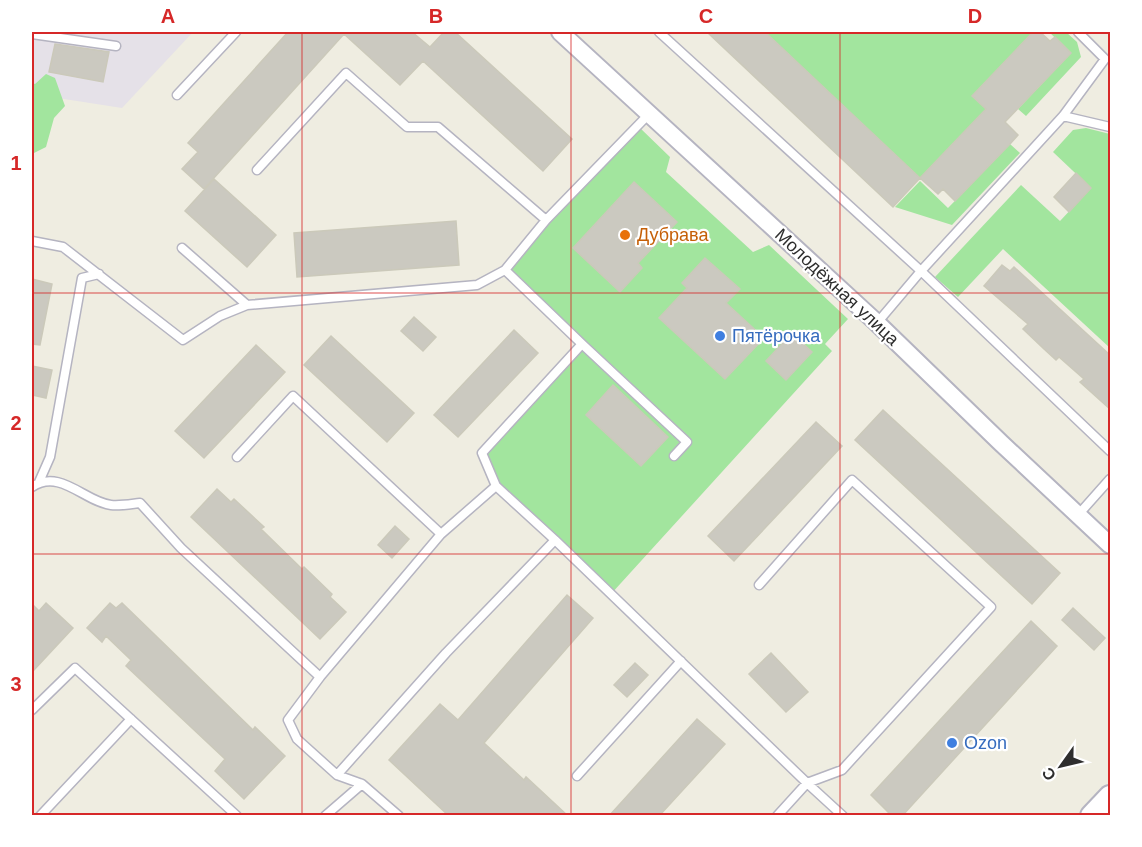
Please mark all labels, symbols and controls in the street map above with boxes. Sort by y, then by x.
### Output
text: A [161,5,175,27]
text: B [429,5,443,27]
text: C [699,5,713,27]
text: D [968,5,982,27]
text: 1 [10,152,22,174]
street label: Молодёжная улица [771,224,904,350]
place label: Дубрава [637,225,709,245]
marker: Дубрава [618,228,632,242]
place label: Пятёрочка [732,326,821,346]
marker: Пятёрочка [713,329,727,343]
text: 2 [10,412,22,434]
text: 3 [10,673,22,695]
place label: Ozon [964,733,1007,753]
marker: Ozon [945,736,959,750]
north arrow [1031,736,1091,796]
text: С [1038,764,1059,784]

